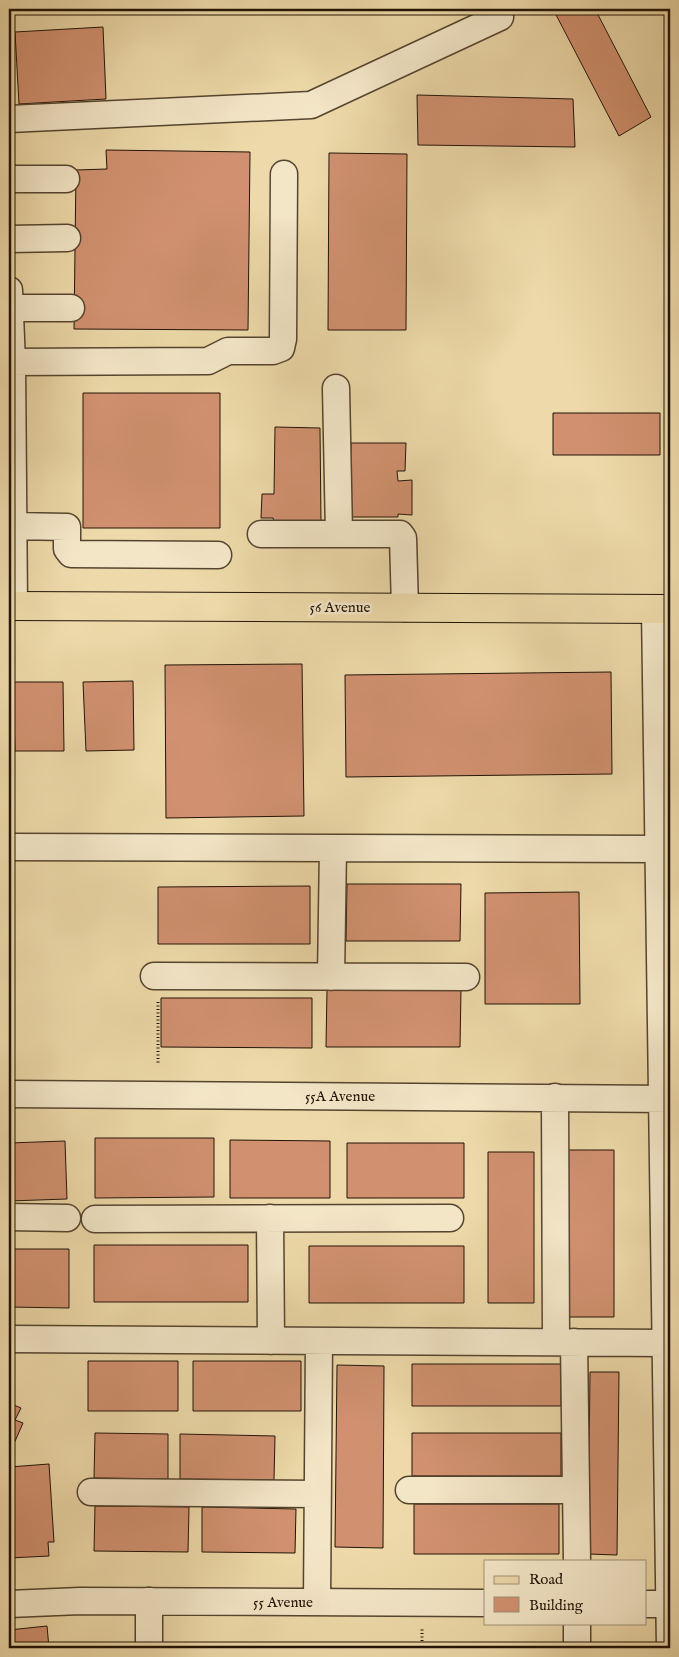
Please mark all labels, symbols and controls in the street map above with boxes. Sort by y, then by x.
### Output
street label: 56 Avenue [310,598,371,617]
street label: 55A Avenue [305,1087,375,1106]
legend [484,1560,646,1624]
text: Road [529,1570,564,1589]
street label: 55 Avenue [253,1593,313,1612]
text: Building [529,1596,584,1615]

